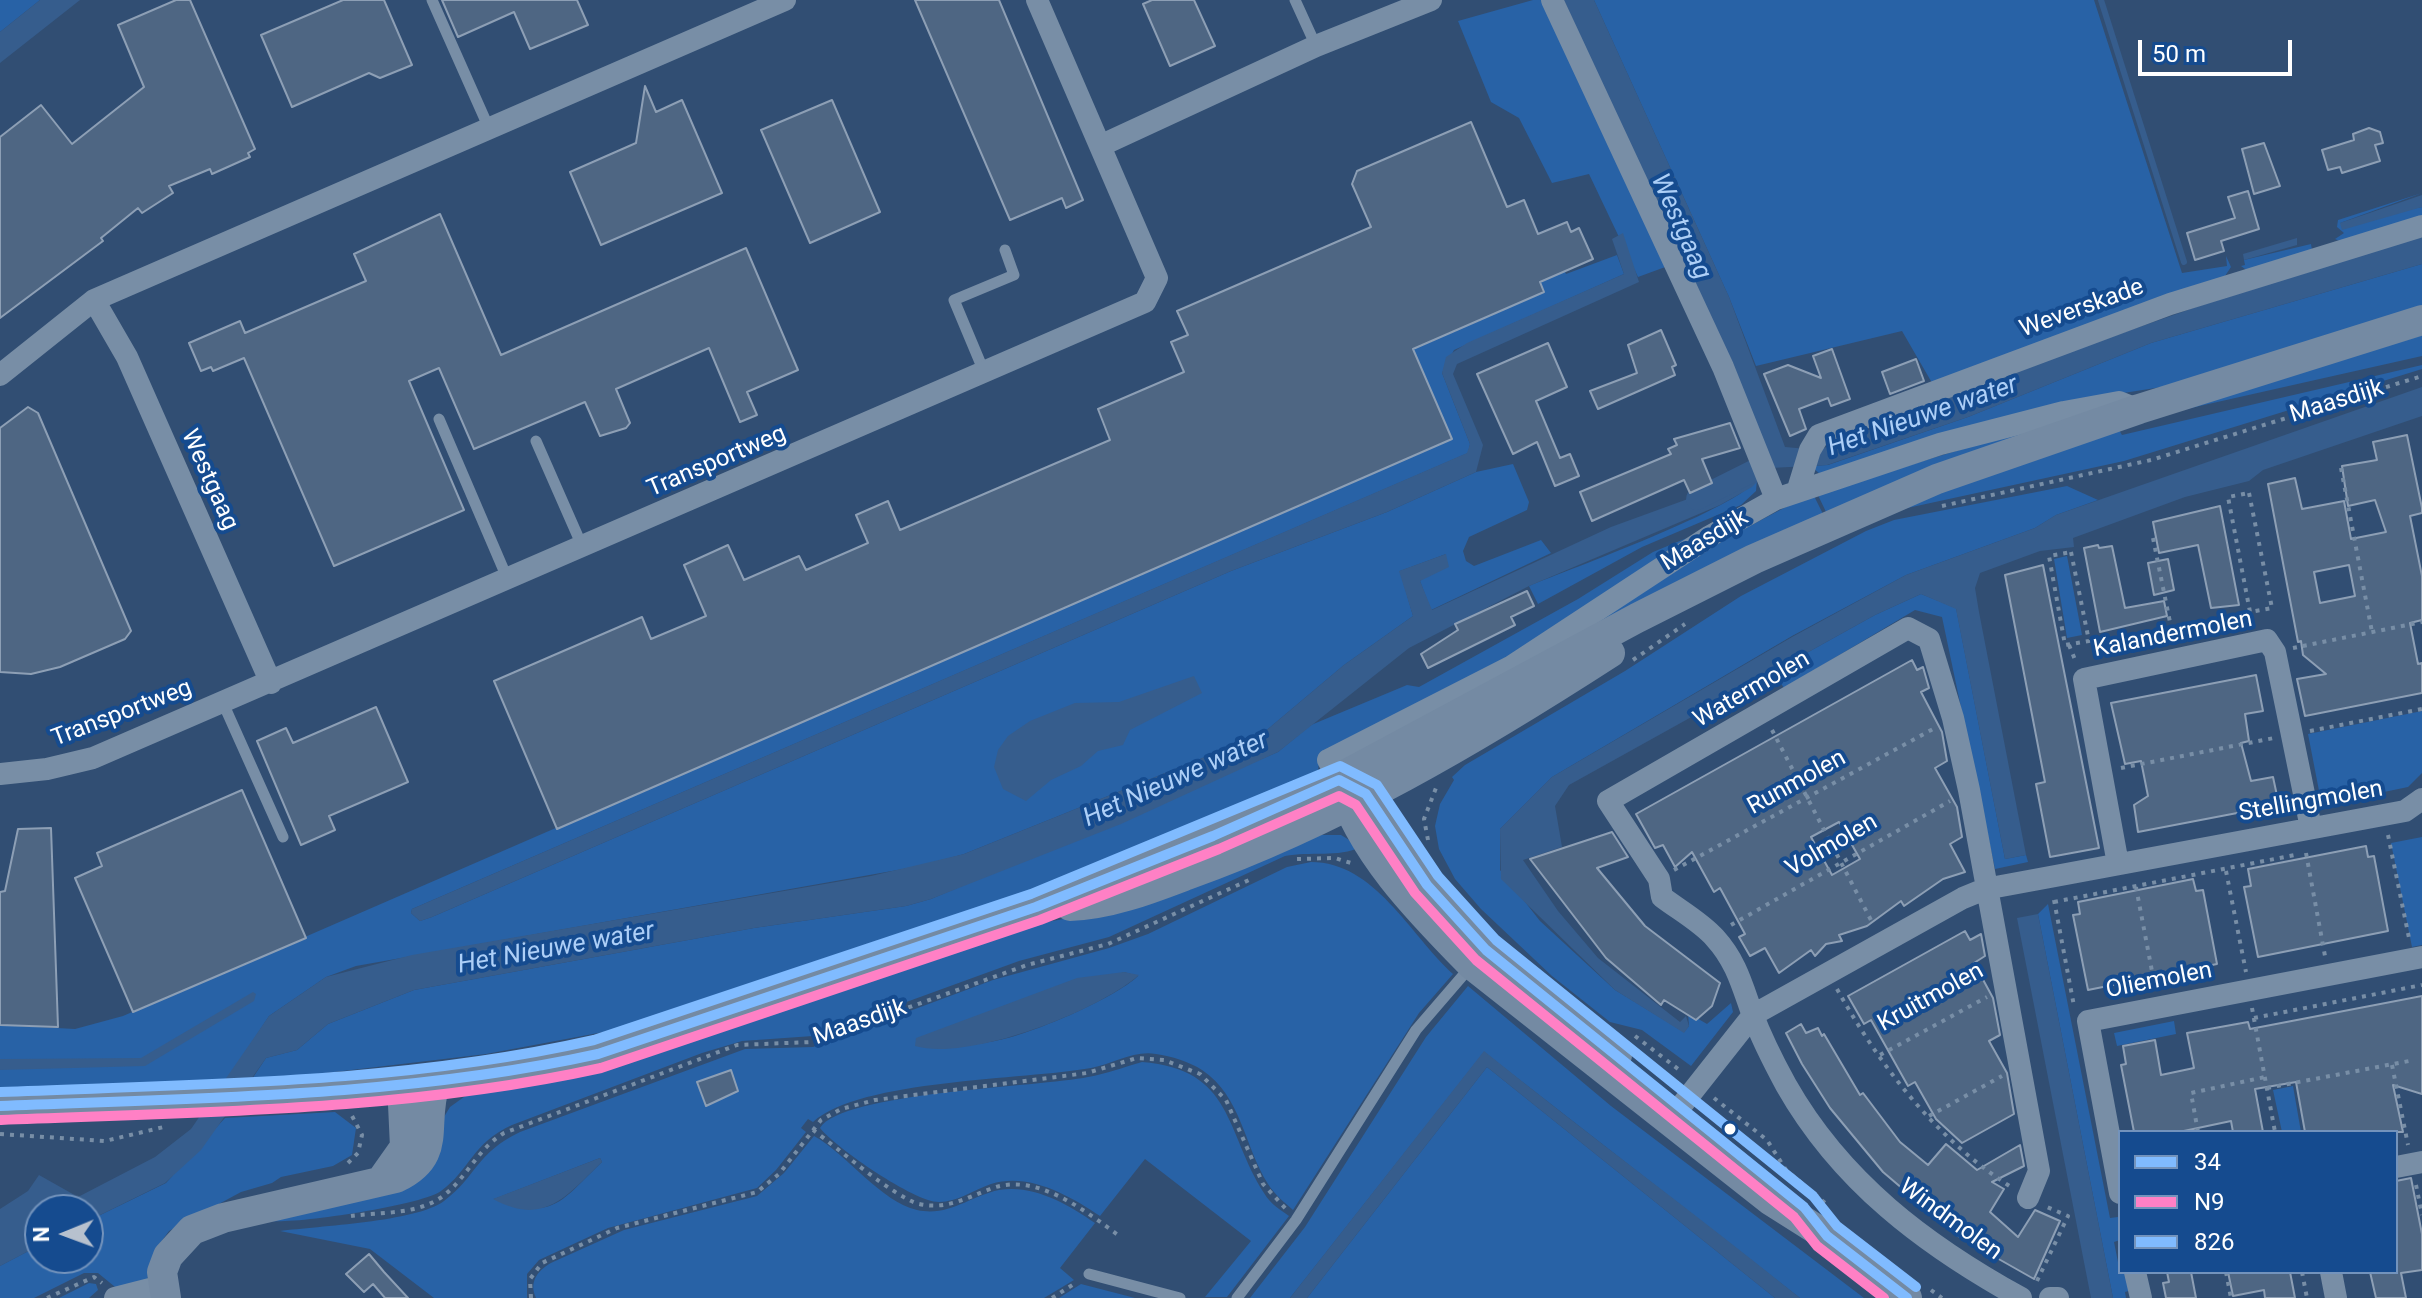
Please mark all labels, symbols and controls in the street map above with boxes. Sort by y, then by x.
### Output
scale bar [2142,24,2296,74]
text: 50 m [2152,40,2206,68]
water label: Westgaag [1643,169,1717,285]
street label: Weverskade [2016,273,2148,345]
water label: Het Nieuwe water [1824,370,2022,464]
street label: Maasdijk [2287,374,2387,430]
street label: Transportweg [643,420,791,504]
street label: Westgaag [174,425,244,535]
street label: Maasdijk [1656,504,1754,578]
street label: Kalandermolen [2091,605,2255,665]
street label: Watermolen [1689,645,1815,735]
street label: Transportweg [48,674,196,754]
water label: Het Nieuwe water [1079,725,1273,835]
street label: Runmolen [1743,744,1851,822]
street label: Stellingmolen [2237,775,2385,829]
street label: Volmolen [1781,808,1883,884]
water label: Het Nieuwe water [455,916,657,982]
street label: Kruitmolen [1873,957,1989,1039]
street label: Oliemolen [2104,957,2214,1005]
street label: Maasdijk [810,994,910,1052]
unlabelled marker [1722,1121,1738,1137]
legend [2118,1130,2398,1274]
text: 34 [2194,1148,2221,1176]
street label: Windmolen [1893,1173,2007,1267]
text: N9 [2194,1188,2225,1216]
north arrow [24,1194,104,1274]
text: N [29,1226,54,1242]
text: 826 [2194,1228,2234,1256]

